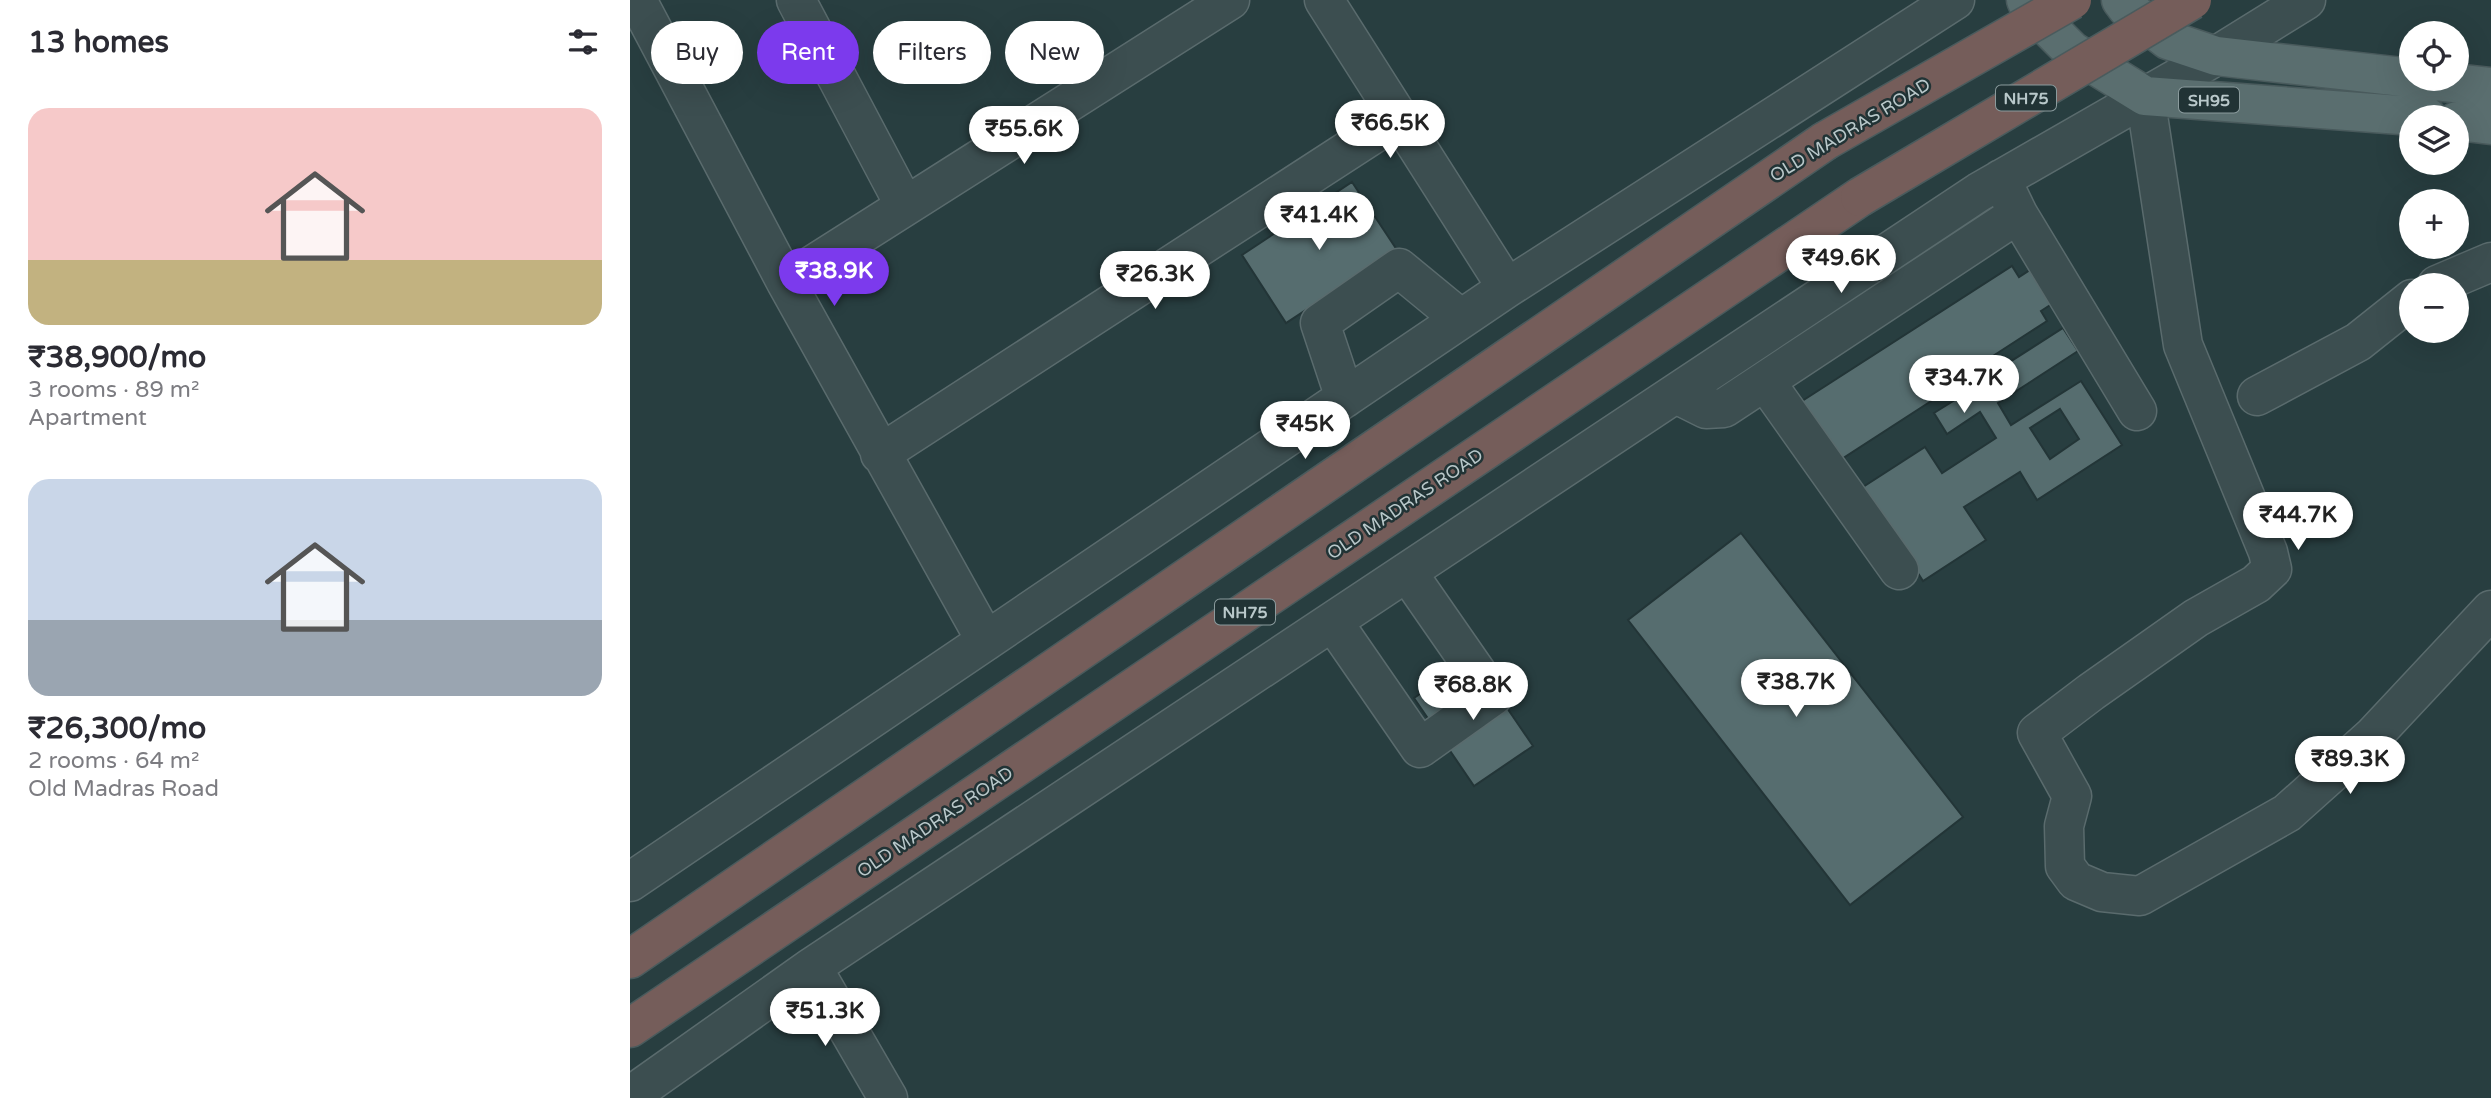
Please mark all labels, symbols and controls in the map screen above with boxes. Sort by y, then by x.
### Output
chip: Buy [651,21,743,84]
chip: Rent [757,21,859,84]
chip: Filters [873,21,991,84]
chip: New [1005,21,1104,84]
map controls [2399,21,2469,343]
button: locate [2399,21,2469,91]
icon: filters [564,23,602,61]
text: 13 homes [28,24,169,61]
street label: OLD MADRAS ROAD [1766,73,1934,187]
road number: NH75 [1996,86,2056,110]
road number: SH95 [2179,88,2239,113]
pin: ₹66.5K [1333,100,1447,160]
button: layers [2399,105,2469,175]
pin: ₹55.6K [967,106,1081,166]
text: ₹66.5K [1351,109,1429,137]
text: ₹55.6K [985,115,1063,143]
icon: home [252,153,378,279]
button: + [2399,189,2469,259]
pin: ₹41.4K [1262,192,1376,252]
text: ₹41.4K [1280,201,1358,229]
pin: ₹49.6K [1784,236,1898,295]
text: ₹49.6K [1802,244,1880,272]
pin: ₹38.9K [777,248,891,308]
pin: ₹26.3K [1098,252,1212,311]
text: ₹38.9K [795,257,873,285]
text: ₹26.3K [1116,260,1194,288]
button: − [2399,273,2469,343]
text: ₹38,900/mo [28,339,206,376]
pin: ₹34.7K [1907,356,2021,415]
text: ₹34.7K [1925,364,2003,392]
text: 3 rooms · 89 m² [28,376,199,404]
pin: ₹45K [1264,402,1346,461]
text: Apartment [28,404,147,432]
text: ₹45K [1276,410,1334,438]
street label: OLD MADRAS ROAD [1323,444,1487,564]
pin: ₹44.7K [2241,492,2355,552]
text: ₹44.7K [2259,501,2337,529]
icon: home [252,524,378,650]
road number: NH75 [1215,600,1275,624]
pin: ₹38.7K [1739,660,1853,719]
pin: ₹68.8K [1416,662,1530,722]
text: ₹38.7K [1757,668,1835,696]
text: ₹68.8K [1434,671,1512,699]
text: ₹26,300/mo [28,710,206,747]
pin: ₹89.3K [2293,736,2407,796]
text: ₹89.3K [2311,745,2389,773]
text: 2 rooms · 64 m² [28,747,199,775]
street label: OLD MADRAS ROAD [853,762,1017,882]
text: Old Madras Road [28,775,219,803]
pin: ₹51.3K [768,988,882,1048]
text: ₹51.3K [786,997,864,1025]

